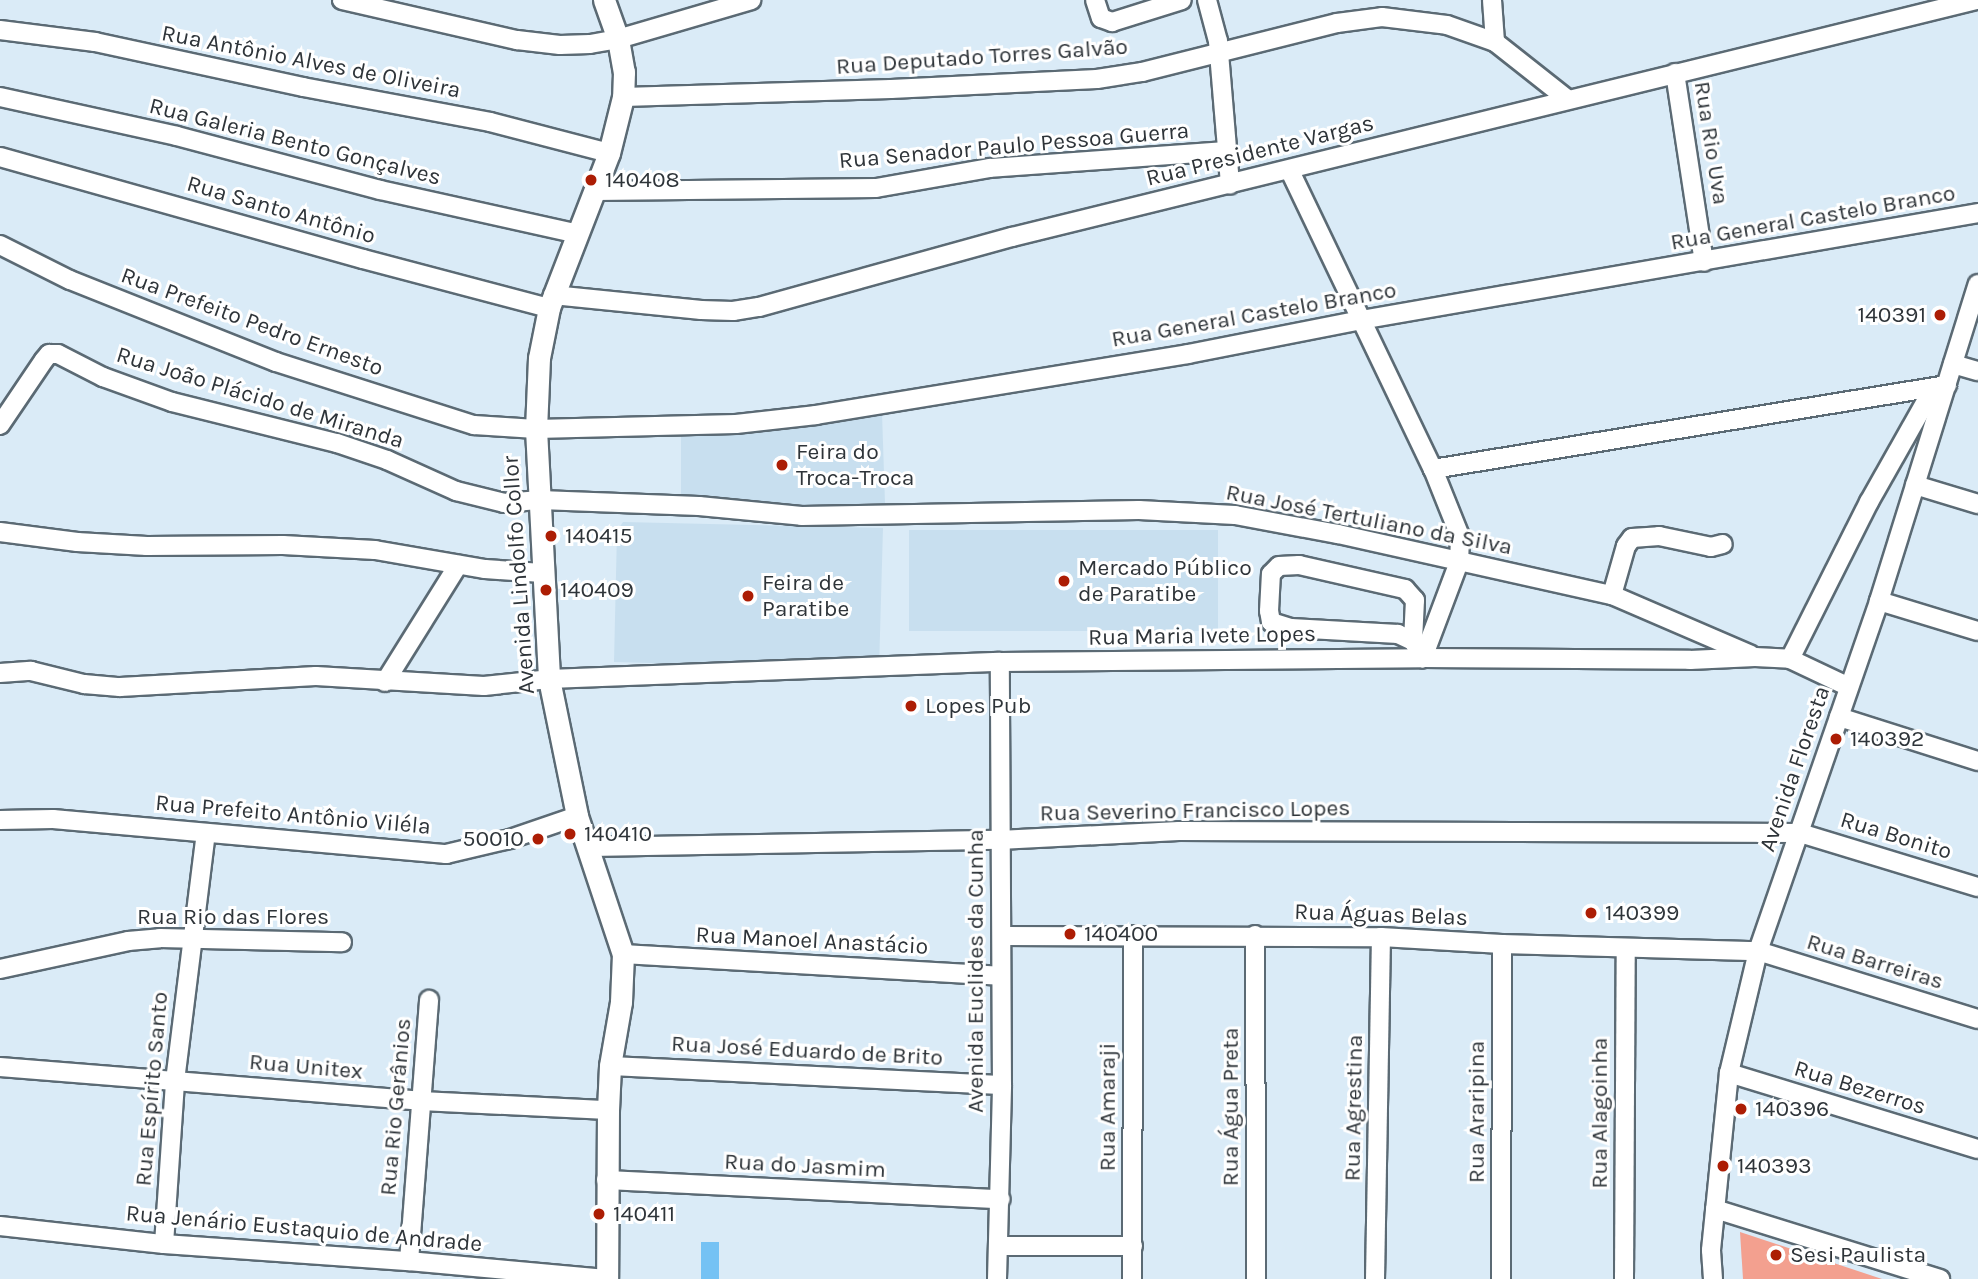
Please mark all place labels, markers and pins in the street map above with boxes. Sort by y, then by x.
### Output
place label: 140408 [605,166,680,194]
marker: 140408 [583,172,599,188]
place label: 140391 [1857,301,1926,329]
marker: 140391 [1932,307,1948,323]
place label: Feira do Troca-Troca [796,438,914,492]
marker: Feira do Troca-Troca [774,457,790,473]
place label: 140415 [565,522,633,550]
marker: 140415 [543,528,559,544]
place label: Mercado Público de Paratibe [1078,554,1252,608]
place label: Feira de Paratibe [762,569,849,623]
marker: Mercado Público de Paratibe [1056,573,1072,589]
place label: 140409 [560,576,634,604]
marker: 140409 [538,582,554,598]
marker: Feira de Paratibe [740,588,756,604]
place label: Lopes Pub [925,692,1031,720]
marker: Lopes Pub [903,698,919,714]
place label: 140392 [1850,725,1924,753]
marker: 140392 [1828,731,1844,747]
place label: 140410 [584,820,652,848]
place label: 50010 [462,825,524,853]
marker: 140410 [562,826,578,842]
marker: 50010 [530,831,546,847]
place label: 140399 [1605,899,1679,927]
marker: 140399 [1583,905,1599,921]
place label: 140400 [1084,920,1158,948]
marker: 140400 [1062,926,1078,942]
place label: 140396 [1755,1095,1829,1123]
marker: 140396 [1733,1101,1749,1117]
place label: 140393 [1737,1152,1812,1180]
marker: 140393 [1715,1158,1731,1174]
place label: 140411 [613,1200,675,1228]
marker: 140411 [591,1206,607,1222]
place label: Sesi Paulista [1790,1241,1926,1269]
marker: Sesi Paulista [1768,1247,1784,1263]

